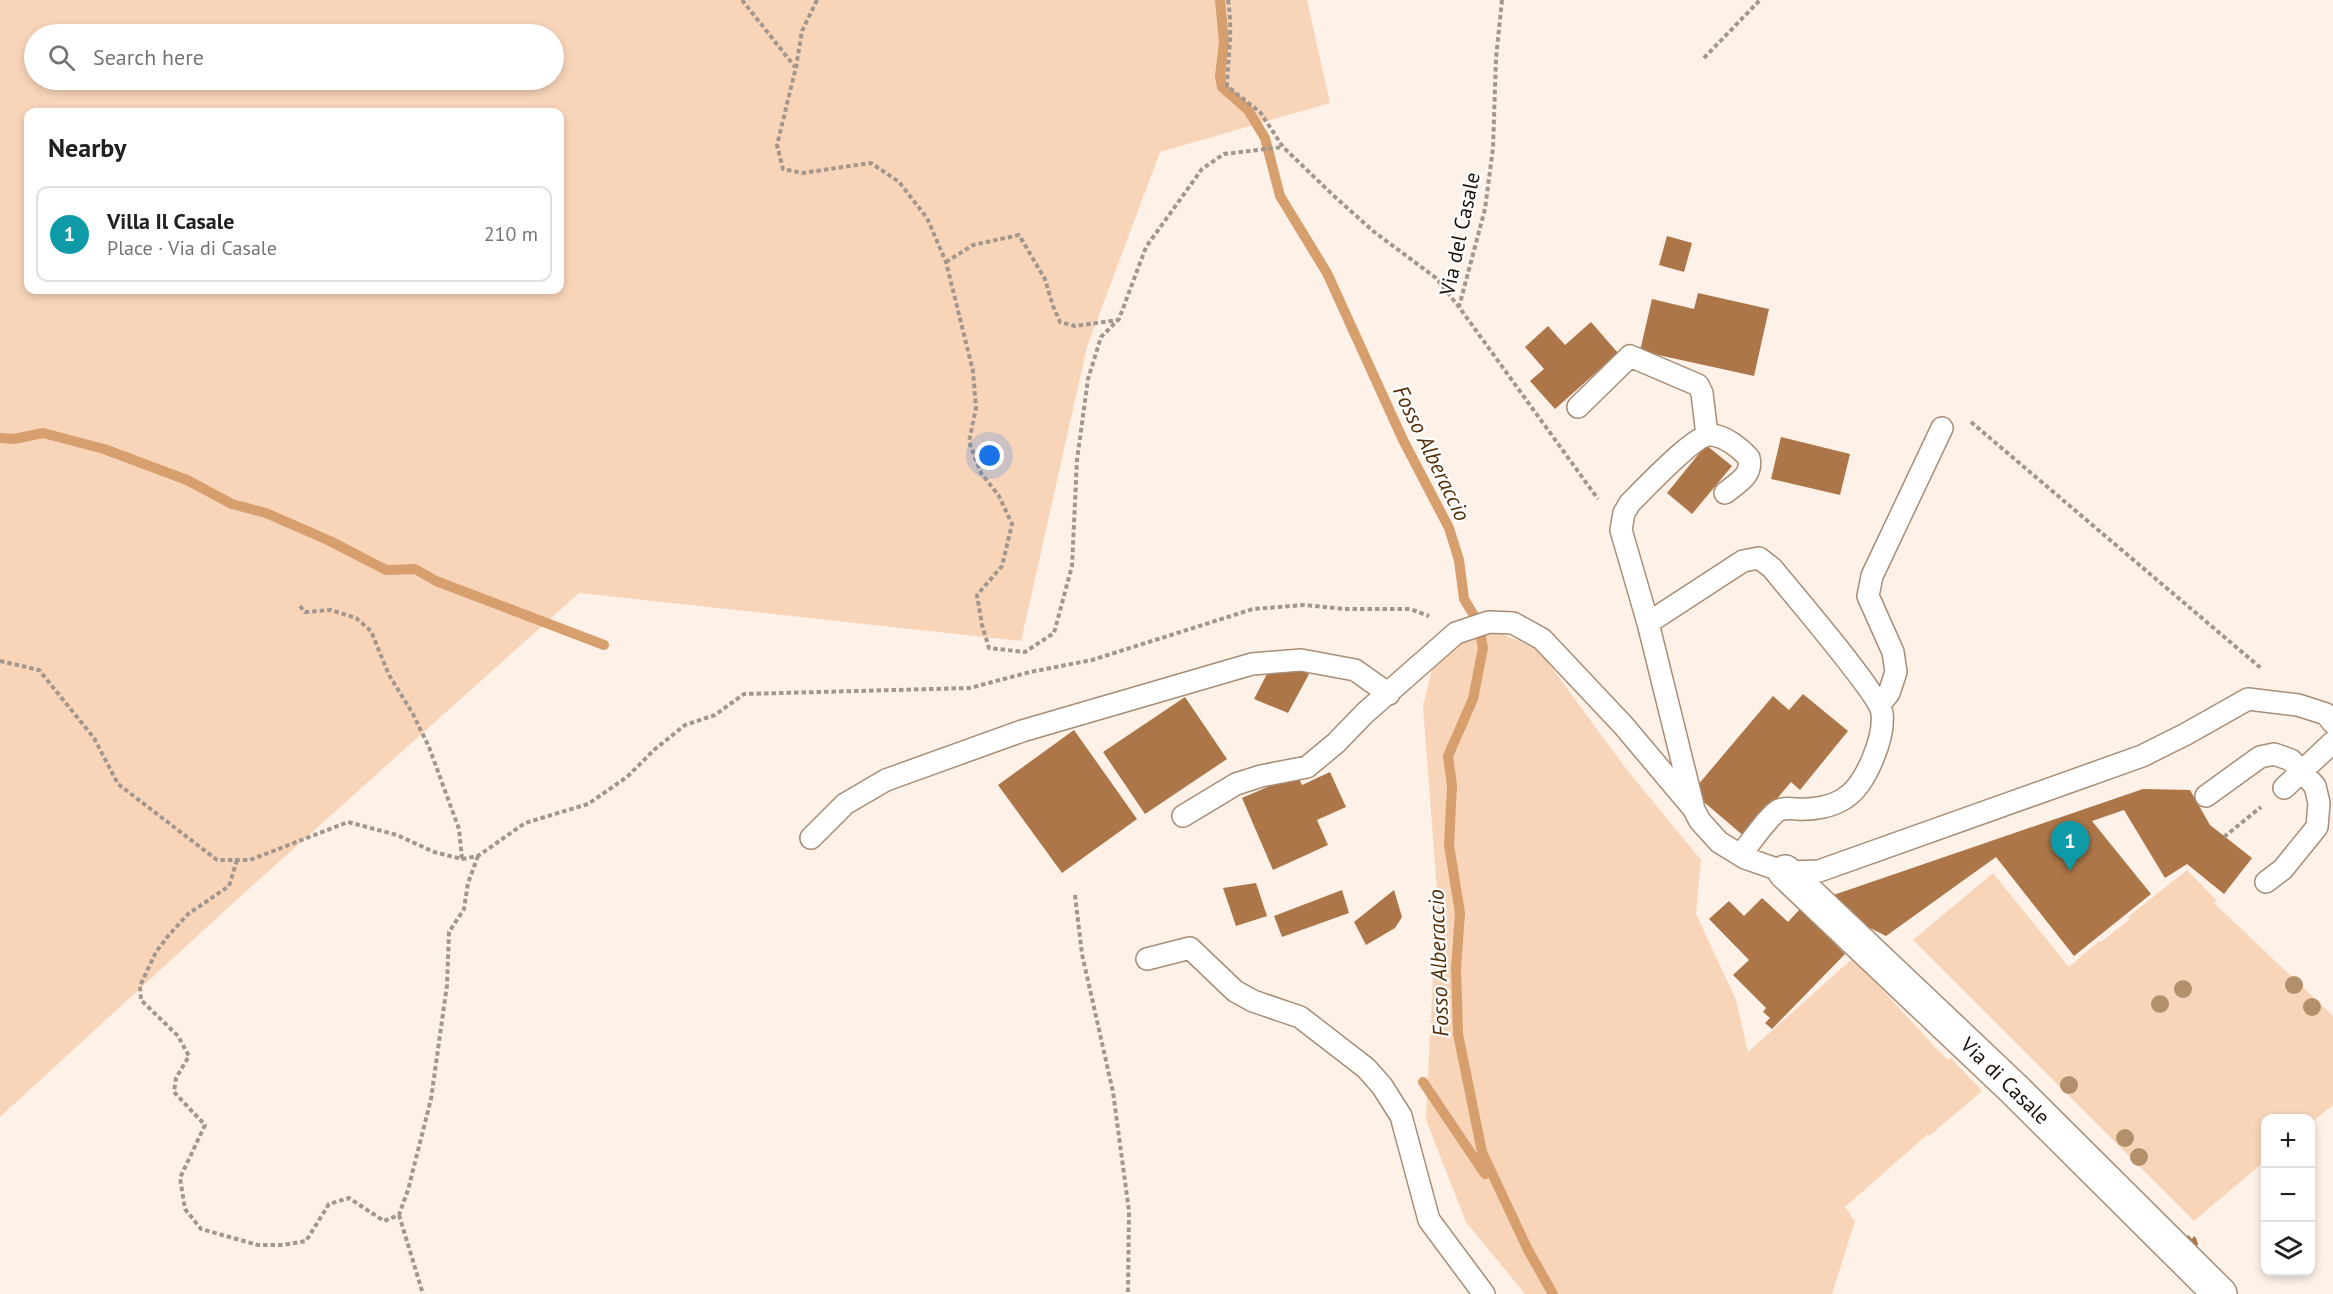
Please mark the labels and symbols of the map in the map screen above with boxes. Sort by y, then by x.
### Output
street label: Via del Casale [1433,170,1486,299]
water label: Fosso Alberaccio [1387,380,1477,526]
your location [975,441,1004,470]
pin: 1 [2050,822,2090,871]
water label: Fosso Alberaccio [1421,889,1455,1037]
street label: Via di Casale [1954,1031,2056,1130]

